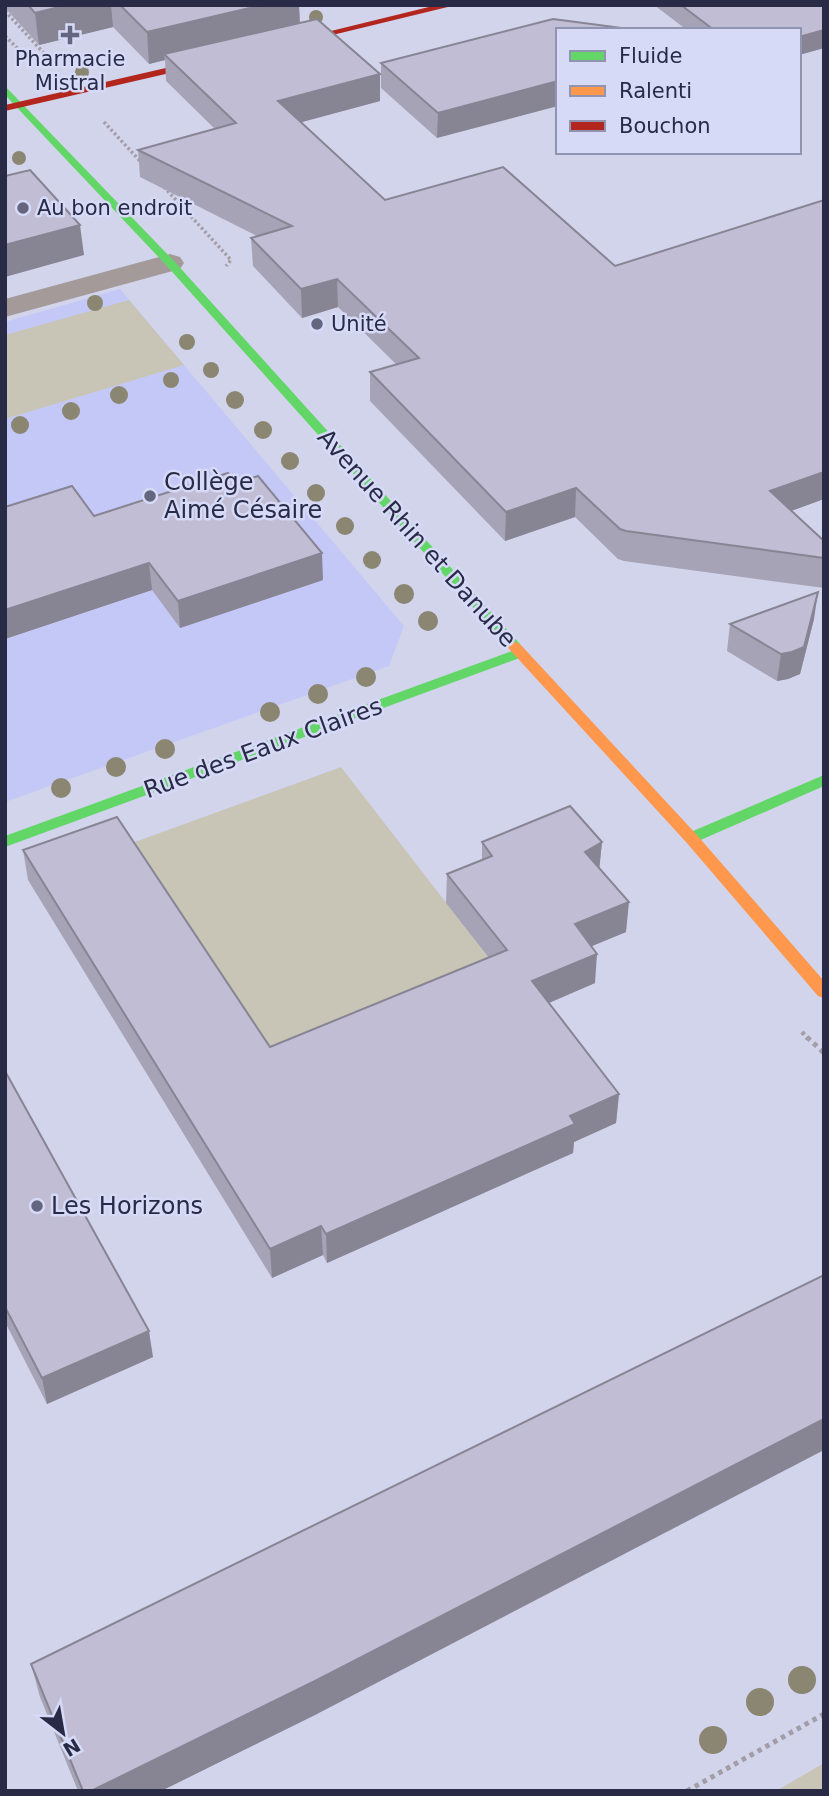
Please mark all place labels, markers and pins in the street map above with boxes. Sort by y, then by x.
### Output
marker: Pharmacie Mistral [62,27,78,43]
place label: Pharmacie Mistral [15,47,125,95]
place label: Au bon endroit [37,196,192,220]
marker: Au bon endroit [15,200,31,216]
place label: Unité [331,312,387,336]
marker: Unité [309,316,325,332]
place label: Collège Aimé Césaire [164,468,322,524]
marker: Collège Aimé Césaire [142,488,158,504]
place label: Les Horizons [51,1192,203,1220]
marker: Les Horizons [29,1198,45,1214]

